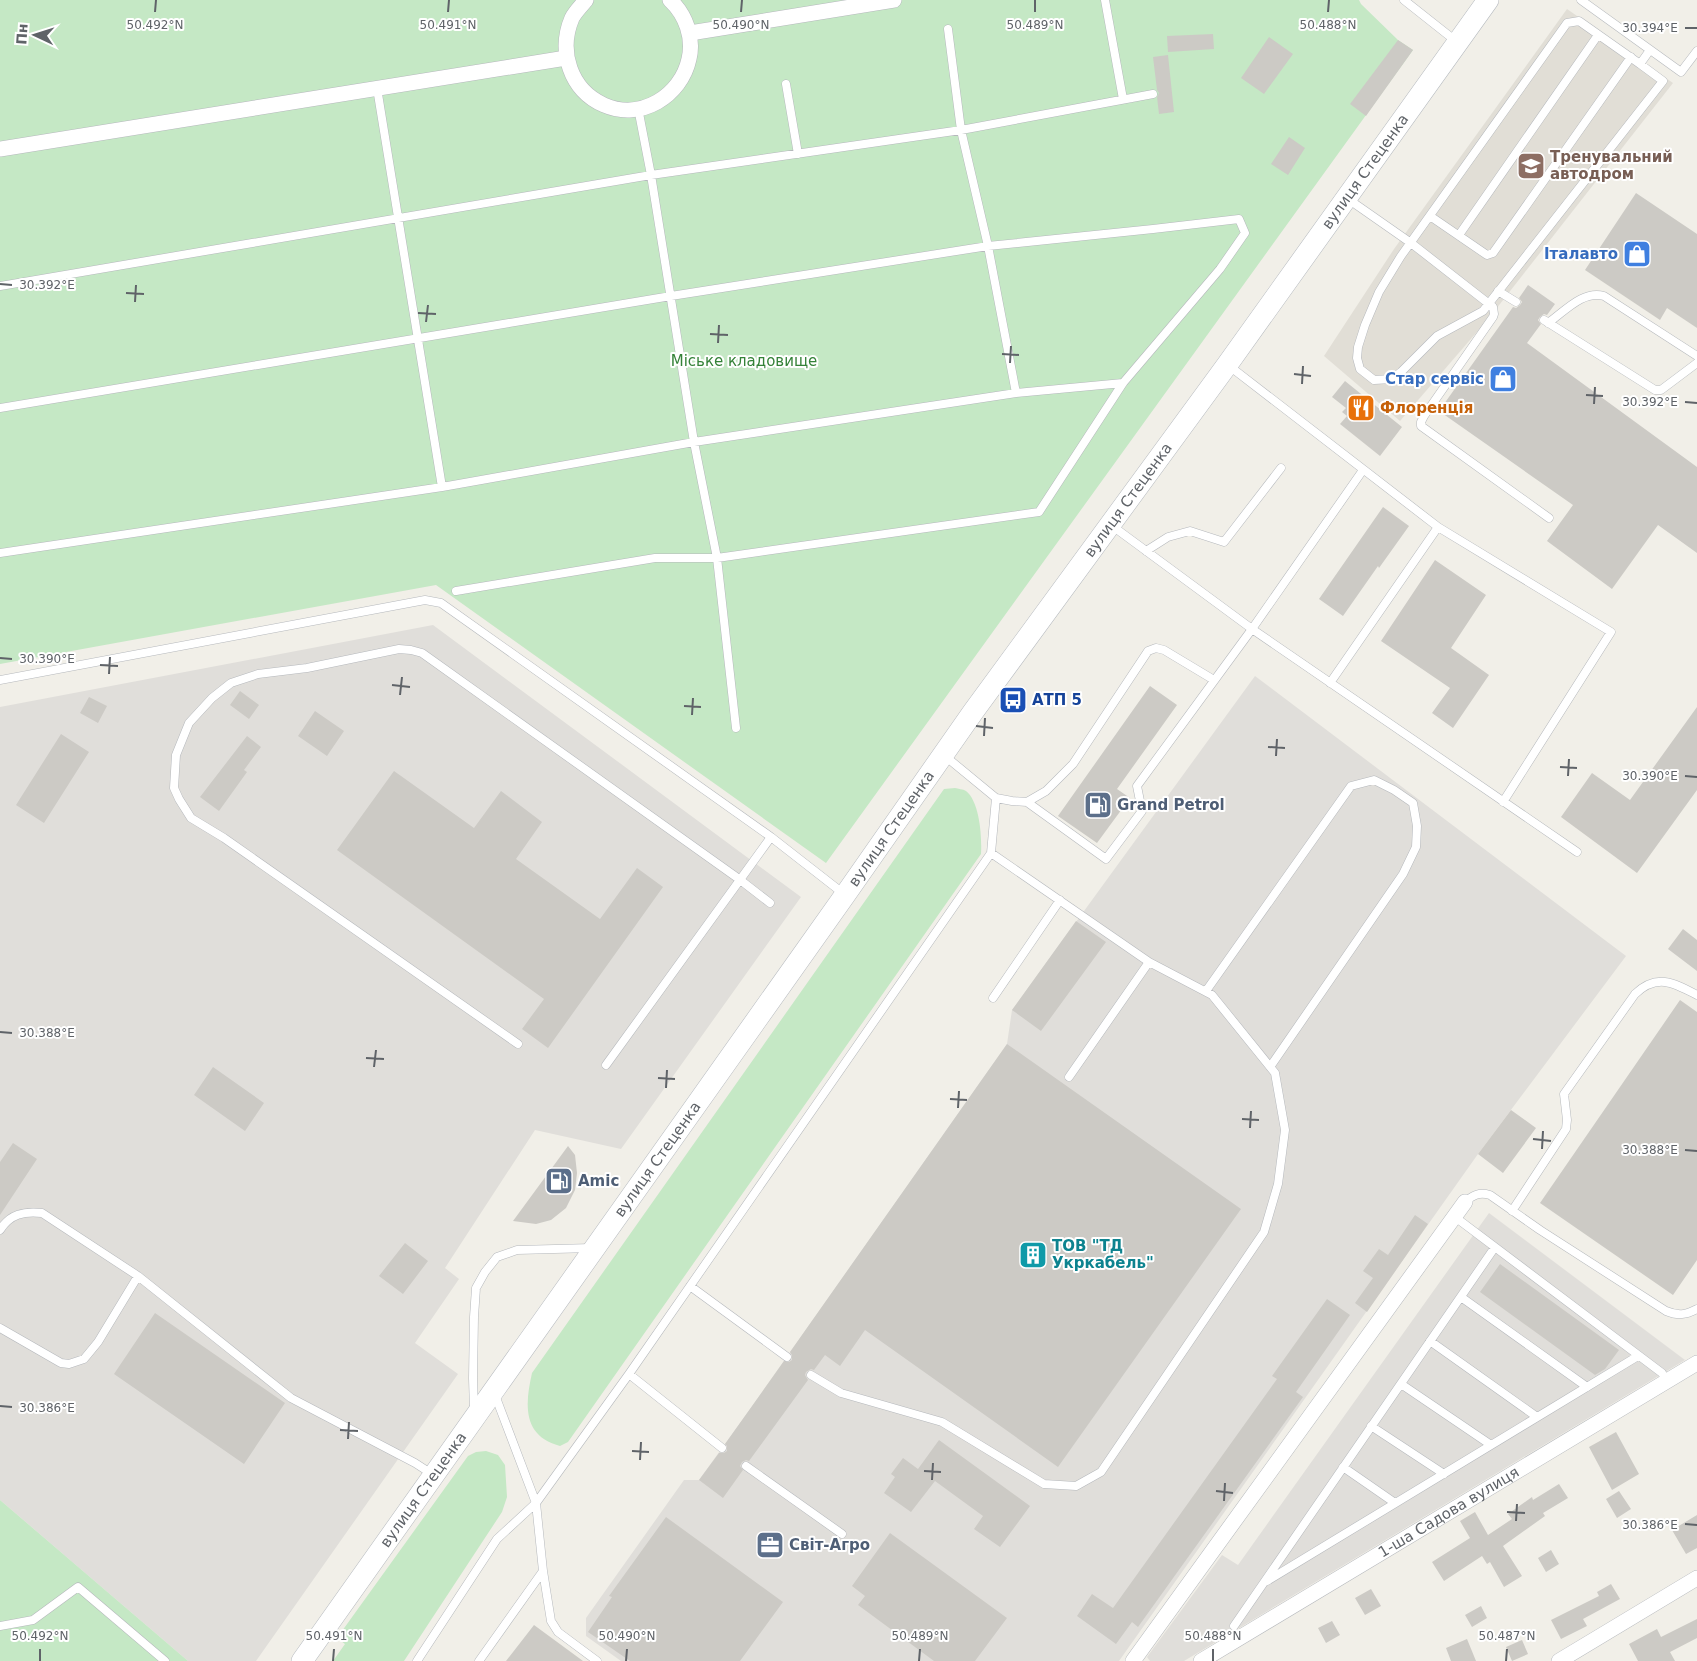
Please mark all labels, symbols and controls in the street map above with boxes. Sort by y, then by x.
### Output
north arrow [10,10,60,60]
text: 50.492°N [127,18,183,32]
text: 50.491°N [420,18,476,32]
text: 50.490°N [713,18,769,32]
text: 50.489°N [1007,18,1063,32]
text: 50.488°N [1300,18,1356,32]
text: 30.394°E [1622,21,1678,35]
text: Пн [13,23,31,45]
street label: вулиця Стеценка [1318,111,1412,233]
place label: Тренувальний автодром [1550,148,1673,183]
school or university icon: Тренувальний автодром [1516,151,1546,181]
shop icon: Італавто [1622,239,1652,269]
place label: Італавто [1544,245,1618,263]
text: 30.392°E [19,278,75,292]
park label: Міське кладовище [671,352,817,370]
shop icon: Стар сервіс [1488,364,1518,394]
place label: Стар сервіс [1385,370,1484,388]
restaurant icon: Флоренція [1346,393,1376,423]
text: 30.392°E [1622,395,1678,409]
place label: Флоренція [1380,399,1473,417]
street label: вулиця Стеценка [1080,439,1176,561]
text: 30.390°E [19,652,75,666]
bus stop icon: АТП 5 [998,685,1028,715]
place label: АТП 5 [1032,691,1082,709]
street label: вулиця Стеценка [845,767,938,890]
text: 30.390°E [1622,769,1678,783]
fuel station icon: Grand Petrol [1083,790,1113,820]
place label: Grand Petrol [1117,796,1225,814]
text: 30.388°E [19,1026,75,1040]
street label: вулиця Стеценка [611,1098,705,1220]
text: 30.388°E [1622,1143,1678,1157]
fuel station icon: Amic [544,1166,574,1196]
place label: Amic [578,1172,619,1190]
place label: ТОВ "ТД Укркабель" [1052,1237,1154,1272]
building icon: ТОВ "ТД Укркабель" [1018,1240,1048,1270]
text: 30.386°E [19,1401,75,1415]
street label: вулиця Стеценка [376,1429,470,1551]
street label: 1-ша Садова вулиця [1375,1463,1522,1561]
text: 30.386°E [1622,1518,1678,1532]
office icon: Світ-Агро [755,1530,785,1560]
place label: Світ-Агро [789,1536,870,1554]
text: 50.492°N [12,1629,68,1643]
text: 50.491°N [306,1629,362,1643]
text: 50.490°N [599,1629,655,1643]
text: 50.489°N [892,1629,948,1643]
text: 50.488°N [1185,1629,1241,1643]
text: 50.487°N [1479,1629,1535,1643]

